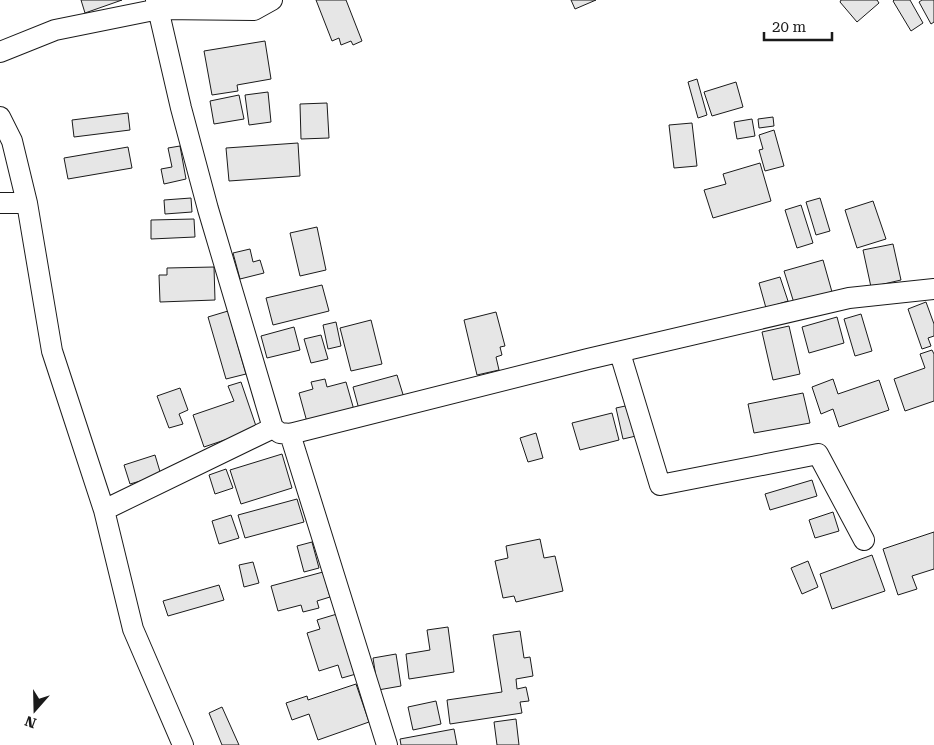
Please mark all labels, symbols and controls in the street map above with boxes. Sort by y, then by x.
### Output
scale bar [764,10,832,42]
text: 20 m [772,18,807,36]
north arrow [10,685,60,735]
text: N [23,713,38,732]

